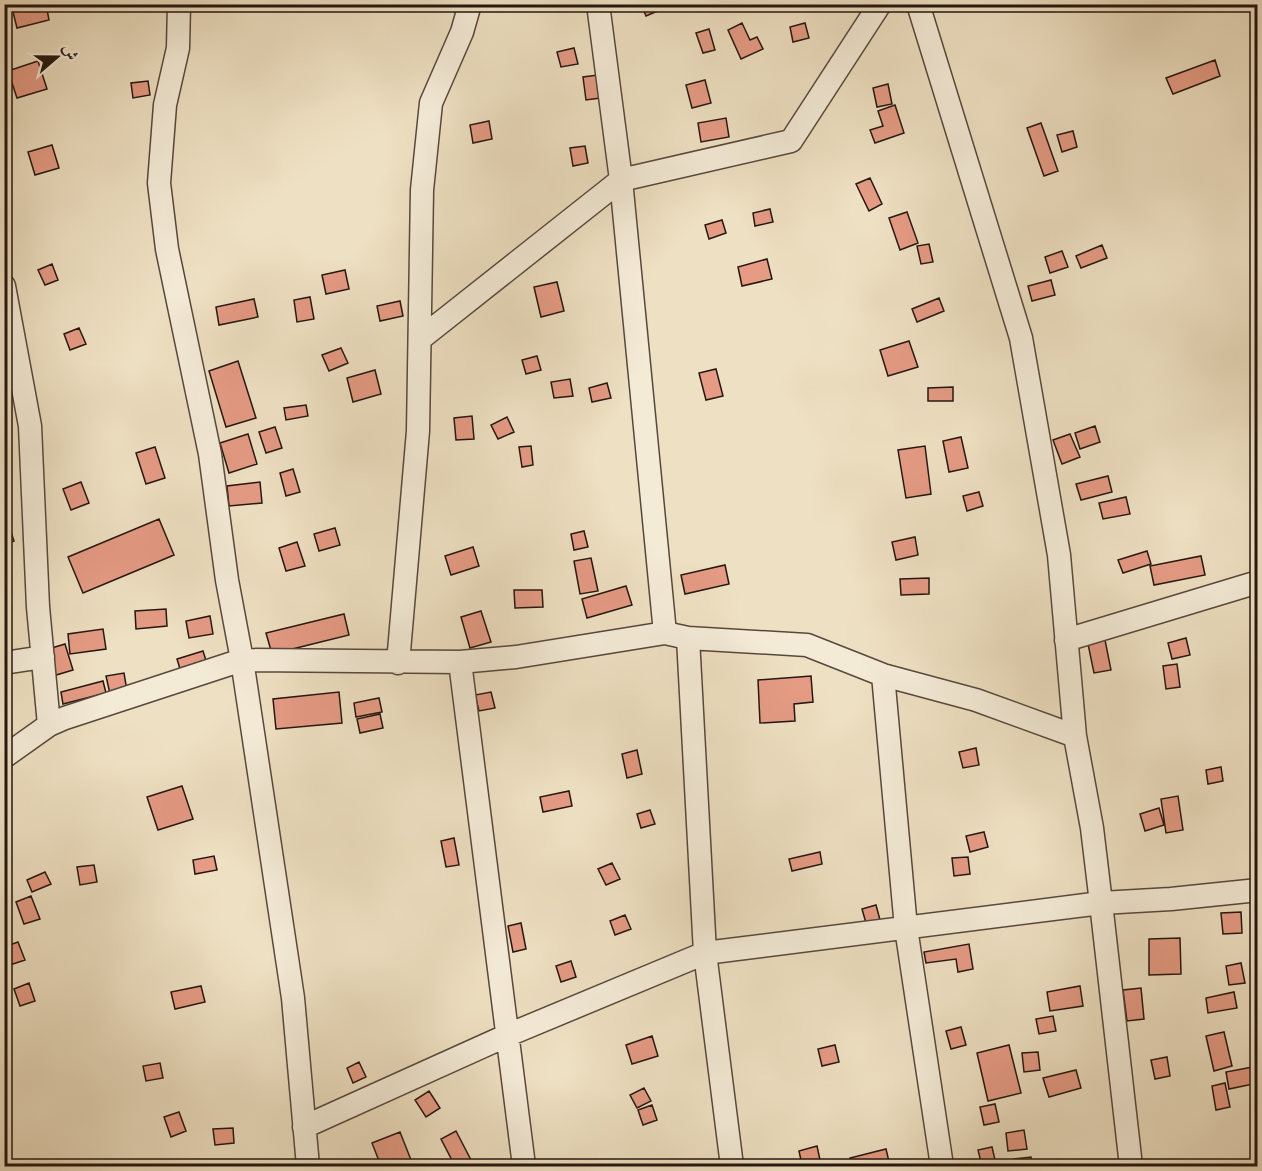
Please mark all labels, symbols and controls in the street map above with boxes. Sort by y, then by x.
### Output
north arrow [27,27,87,87]
text: ش [58,41,82,63]

